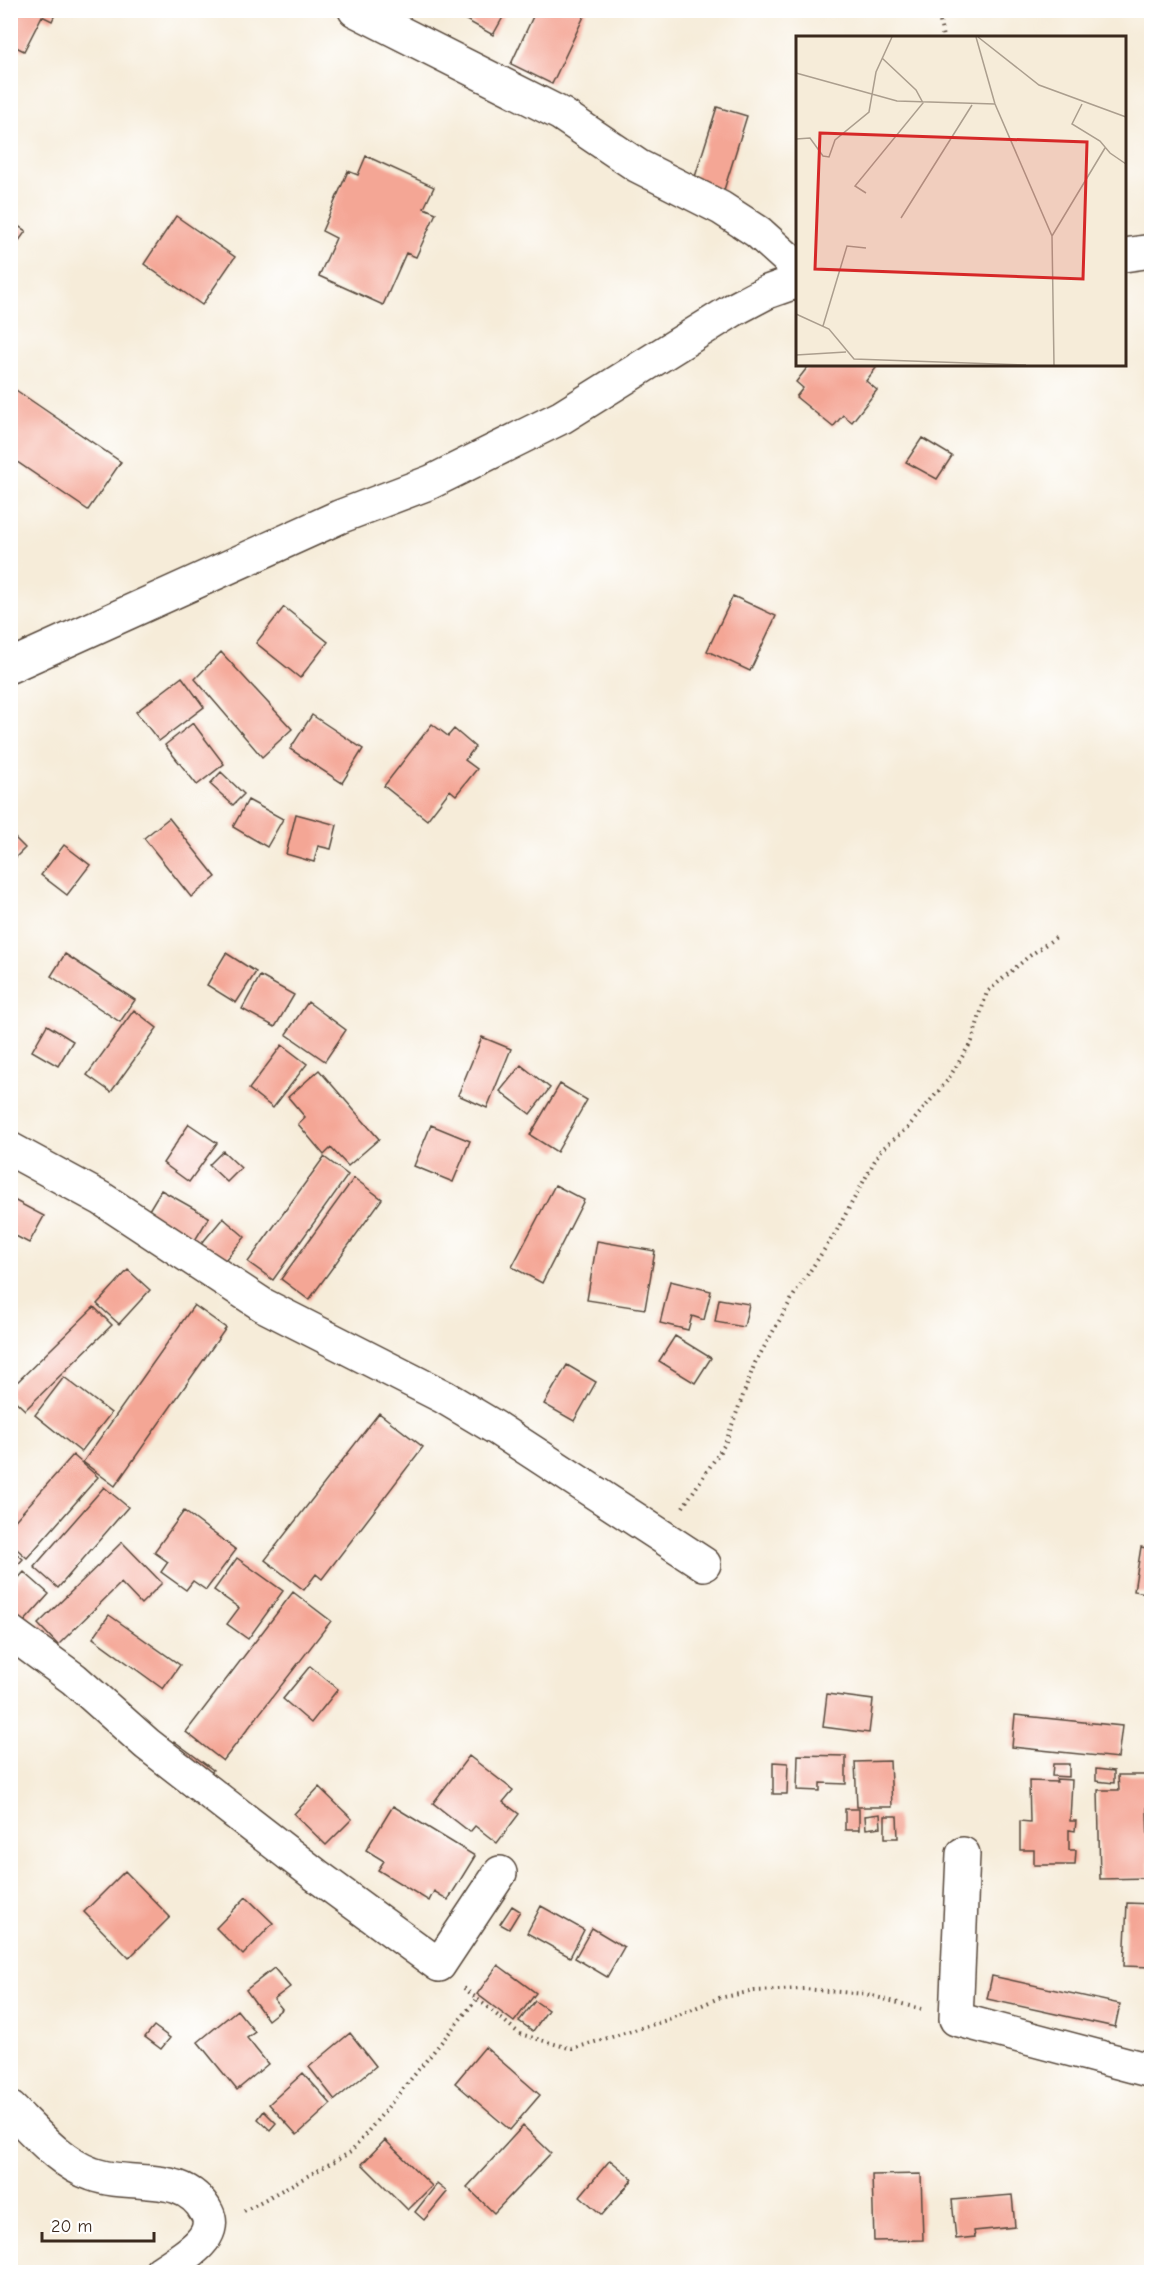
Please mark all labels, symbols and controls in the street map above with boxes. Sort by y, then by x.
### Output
inset map [796,36,1126,366]
scale bar [42,2205,154,2243]
text: 20 m [51,2216,92,2237]

